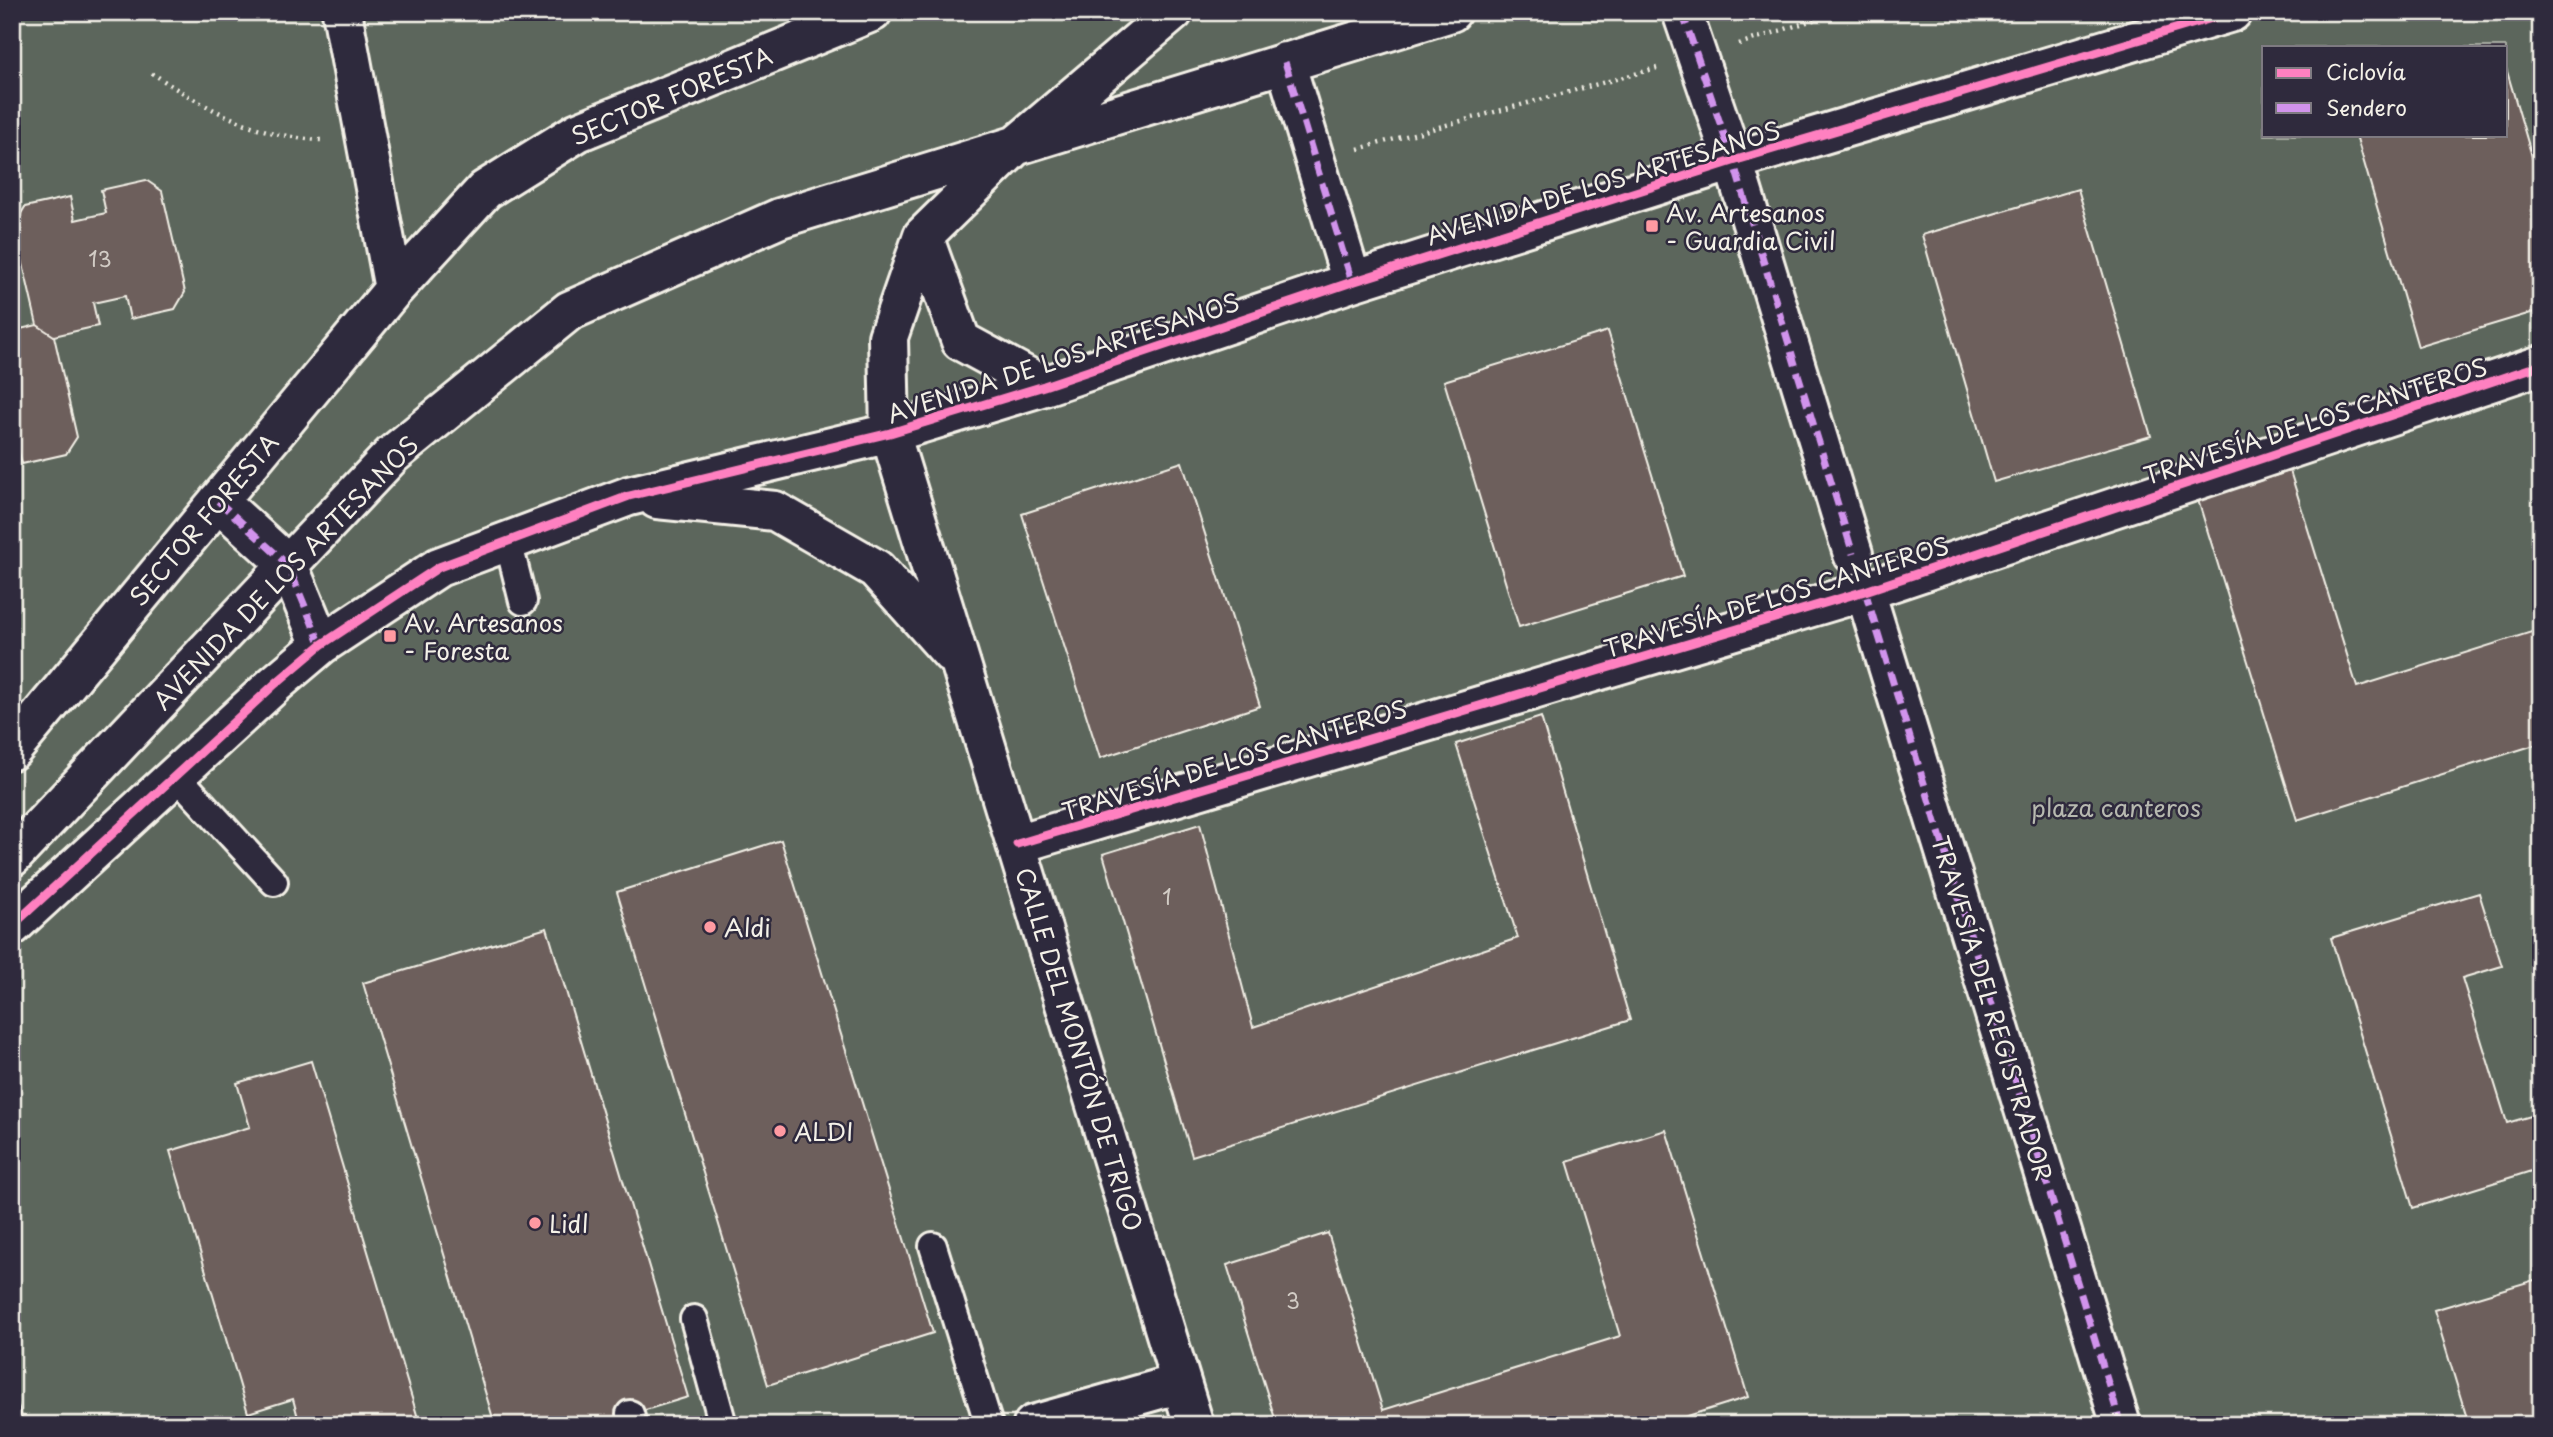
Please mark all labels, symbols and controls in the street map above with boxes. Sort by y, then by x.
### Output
street label: SECTOR FORESTA [565,36,777,154]
legend [2262,46,2508,136]
text: Ciclovía [2326,55,2407,87]
text: Sendero [2326,91,2407,123]
street label: AVENIDA DE LOS ARTESANOS [1422,111,1784,253]
place label: Av. Artesanos - Guardia Civil [1666,194,1836,258]
marker: Av. Artesanos - Guardia Civil [1644,218,1660,234]
house number: 13 [88,242,112,274]
street label: AVENIDA DE LOS ARTESANOS [882,283,1244,431]
street label: TRAVESÍA DE LOS CANTEROS [2139,347,2491,493]
street label: SECTOR FORESTA [120,425,286,613]
street label: AVENIDA DE LOS ARTESANOS [144,427,426,717]
street label: TRAVESÍA DE LOS CANTEROS [1599,526,1953,666]
place label: Av. Artesanos - Foresta [404,604,563,668]
marker: Av. Artesanos - Foresta [382,628,398,644]
street label: TRAVESÍA DE LOS CANTEROS [1057,689,1411,829]
park label: plaza canteros [2031,789,2201,825]
street label: TRAVESÍA DEL REGISTRADOR [1923,831,2063,1185]
street label: CALLE DEL MONTÓN DE TRIGO [1007,863,1153,1235]
house number: 1 [1162,880,1172,912]
place label: Aldi [724,909,771,945]
marker: Aldi [702,919,718,935]
place label: ALDI [794,1113,854,1149]
marker: ALDI [772,1123,788,1139]
place label: Lidl [549,1205,589,1241]
marker: Lidl [527,1215,543,1231]
house number: 3 [1286,1284,1300,1316]

